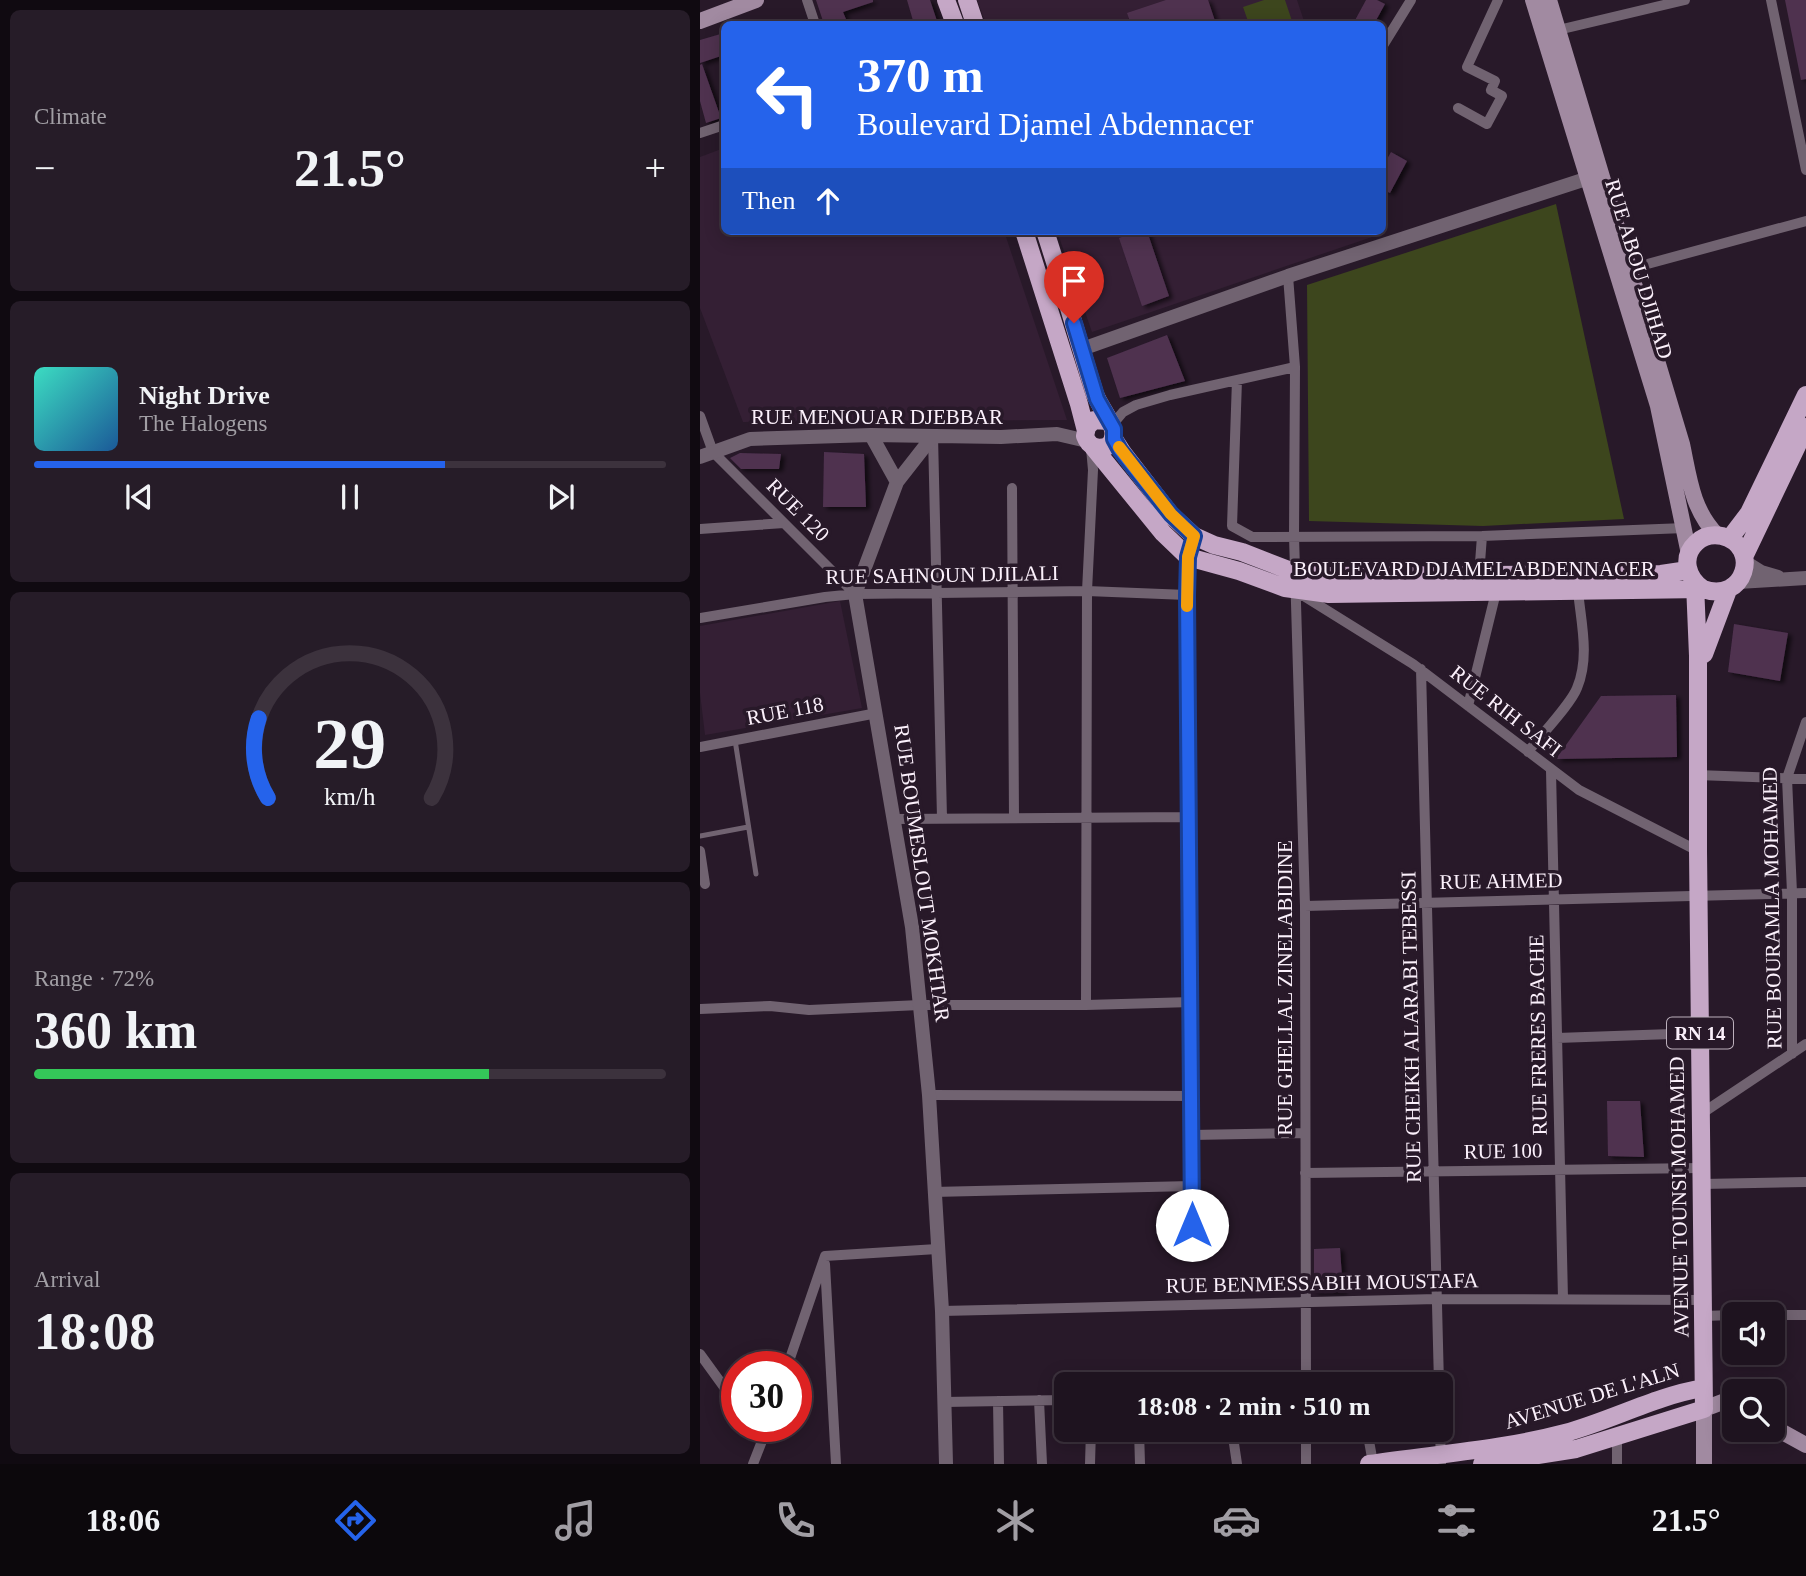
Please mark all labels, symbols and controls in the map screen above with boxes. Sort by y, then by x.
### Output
text: 370 m [857,48,984,103]
icon: left [742,49,833,140]
text: Climate [34,104,107,129]
text: Boulevard Djamel Abdennacer [857,106,1253,142]
text: 21.5° [294,140,406,197]
text: − [34,147,55,189]
text: + [645,147,666,189]
street label: RUE ABOU DJIHAD [1600,176,1678,362]
icon: ahead [809,182,847,220]
text: Then [742,186,795,215]
pin [1044,251,1104,323]
icon: arrive [1055,262,1093,300]
text: Night Drive [139,381,270,410]
street label: RUE MENOUAR DJEBBAR [751,405,1003,429]
text: The Halogens [139,411,267,436]
street label: RUE 120 [762,474,834,546]
icon: previous [120,478,158,516]
icon: pause [331,478,369,516]
icon: next [542,478,580,516]
street label: BOULEVARD DJAMEL ABDENNACER [1293,557,1655,581]
street label: RUE SAHNOUN DJILALI [825,561,1059,589]
street label: RUE RIH SAFI [1446,660,1566,762]
street label: RUE 118 [744,692,826,730]
text: 29 [314,703,386,784]
street label: RUE BOUMESLOUT MOKHTAR [889,723,955,1023]
street label: RUE BOURAMLA MOHAMED [1758,767,1786,1049]
text: km/h [324,783,376,810]
street label: RUE GHELLAL ZINELABIDINE [1273,840,1297,1136]
street label: RUE AHMED [1439,868,1563,894]
street label: RUE CHEIKH ALARABI TEBESSI [1396,871,1426,1183]
street label: RUE FRERES BACHE [1524,934,1552,1136]
text: Range · 72% [34,966,154,991]
text: 360 km [34,1002,197,1059]
road number: RN 14 [1667,1018,1733,1049]
street label: AVENUE TOUNSI MOHAMED [1665,1056,1693,1338]
street label: RUE 100 [1463,1138,1543,1164]
position arrow [1155,1188,1229,1262]
text: Arrival [34,1267,100,1292]
street label: RUE BENMESSABIH MOUSTAFA [1165,1268,1479,1298]
map controls [1722,1302,1785,1442]
button: sound [1722,1302,1785,1365]
text: 18:08 [34,1303,155,1360]
speed limit sign: 30 [721,1351,812,1442]
street label: AVENUE DE L'ALN [1502,1358,1682,1434]
button: search [1722,1379,1785,1442]
text: 18:08 · 2 min · 510 m [1137,1392,1371,1421]
icon: directions [331,1496,380,1545]
icon: music [551,1496,600,1545]
icon: phone [771,1496,820,1545]
icon: climate [991,1496,1040,1545]
icon: car [1212,1496,1261,1545]
icon: filters [1432,1496,1481,1545]
text: 18:06 [86,1502,160,1538]
text: 21.5° [1652,1502,1720,1538]

